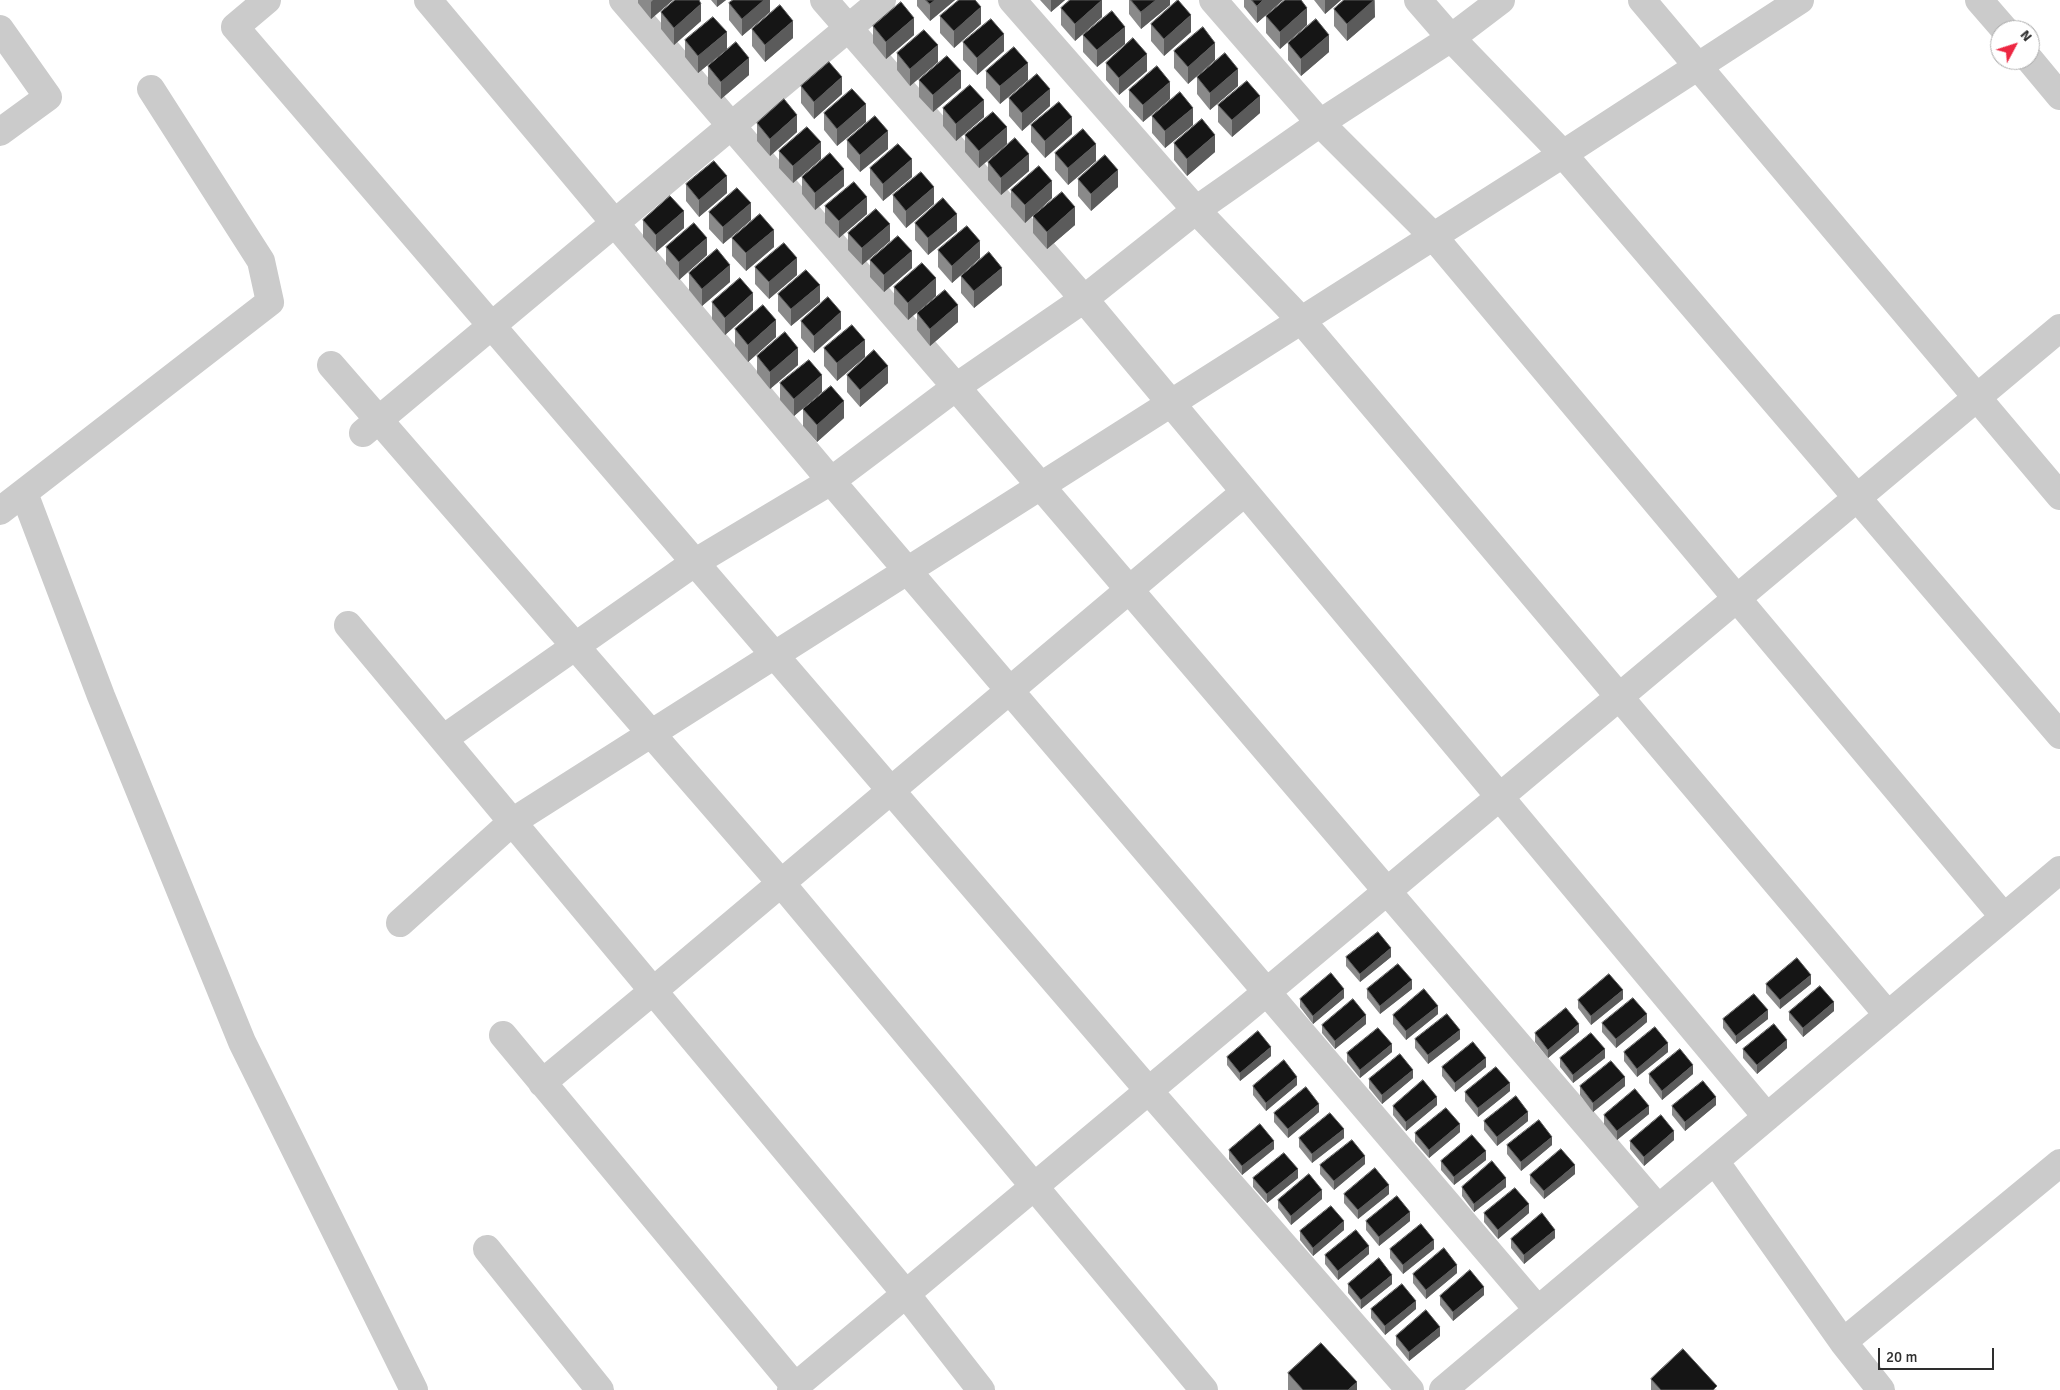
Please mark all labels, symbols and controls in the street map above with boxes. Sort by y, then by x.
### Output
north arrow [1990,20,2040,70]
text: N [2016,26,2036,45]
scale bar [1880,1338,1996,1370]
text: 20 m [1886,1348,1917,1366]

